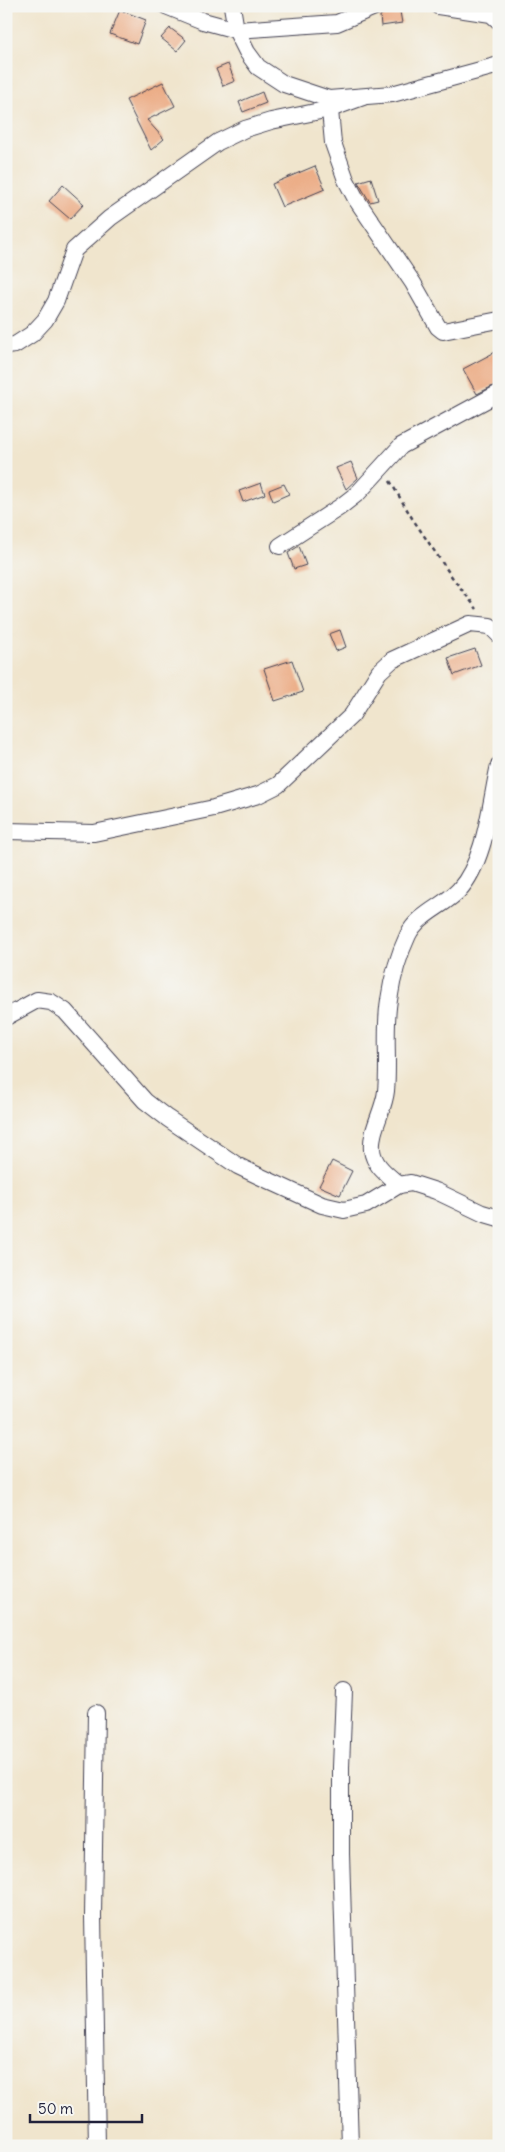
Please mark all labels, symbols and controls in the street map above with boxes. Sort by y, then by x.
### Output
scale bar [30,2092,142,2124]
text: 50 m [38,2099,73,2118]

